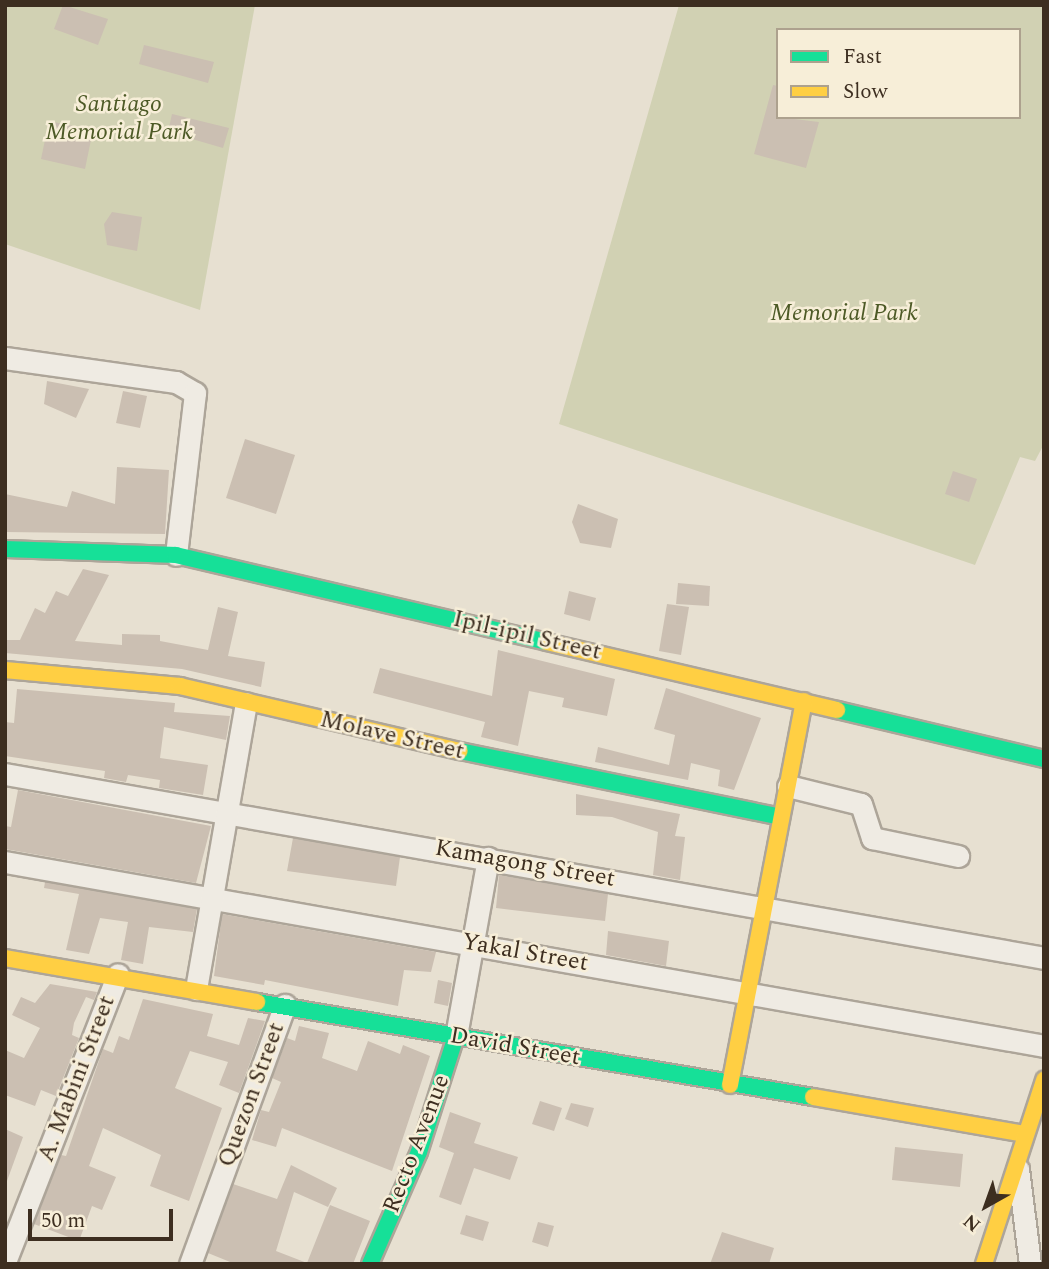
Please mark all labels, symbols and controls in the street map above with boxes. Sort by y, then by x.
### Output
legend [776,28,1021,119]
text: Fast [843,41,882,73]
text: Slow [843,76,887,108]
park label: Santiago Memorial Park [45,91,193,147]
park label: Memorial Park [770,300,918,328]
street label: Ipil-ipil Street [450,605,604,667]
street label: Molave Street [317,705,467,767]
street label: Kamagong Street [433,834,617,894]
street label: Yakal Street [460,928,590,978]
street label: A. Mabini Street [32,992,122,1166]
street label: Quezon Street [213,1019,291,1171]
street label: David Street [448,1021,582,1073]
street label: Recto Avenue [377,1071,457,1217]
north arrow [951,1171,1021,1241]
scale bar [32,1196,177,1240]
text: 50 m [41,1205,85,1237]
text: N [957,1206,987,1239]

